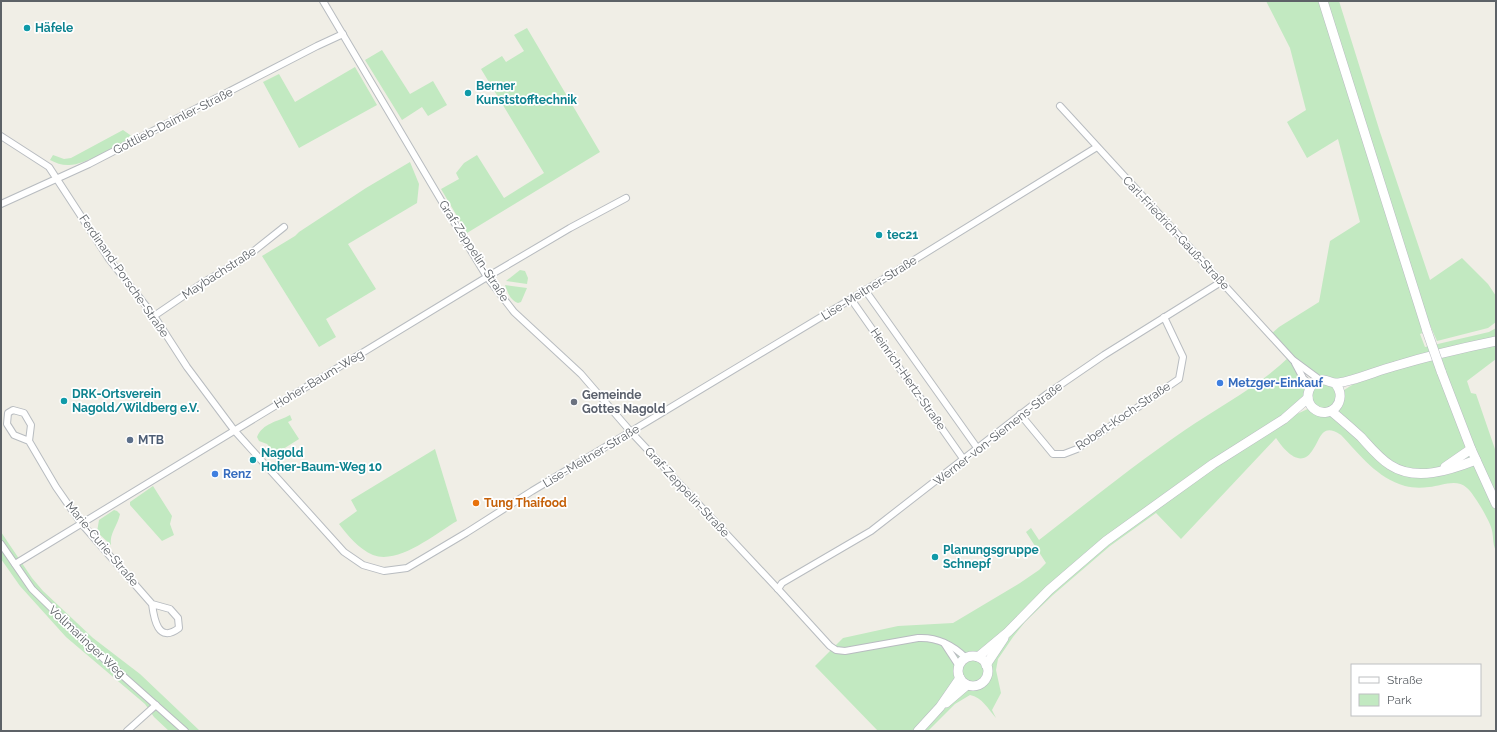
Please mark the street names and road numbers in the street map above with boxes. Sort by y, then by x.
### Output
street label: Gottlieb-Daimler-Straße [111,85,235,157]
street label: Carl-Friedrich-Gauß-Straße [1120,173,1232,293]
street label: Graf-Zeppelin-Straße [436,198,512,304]
street label: Ferdinand-Porsche-Straße [76,212,172,340]
street label: Maybachstraße [180,244,258,302]
street label: Lise-Meitner-Straße [819,253,919,323]
street label: Heinrich-Hertz-Straße [867,325,949,433]
street label: Hoher-Baum-Weg [272,347,366,411]
street label: Werner-von-Siemens-Straße [931,379,1065,489]
street label: Robert-Koch-Straße [1073,379,1173,453]
street label: Lise-Meitner-Straße [540,422,642,490]
street label: Graf-Zeppelin-Straße [642,444,732,540]
street label: Marie-Curie-Straße [63,499,141,589]
street label: Vollmaringer Weg [46,603,128,681]

